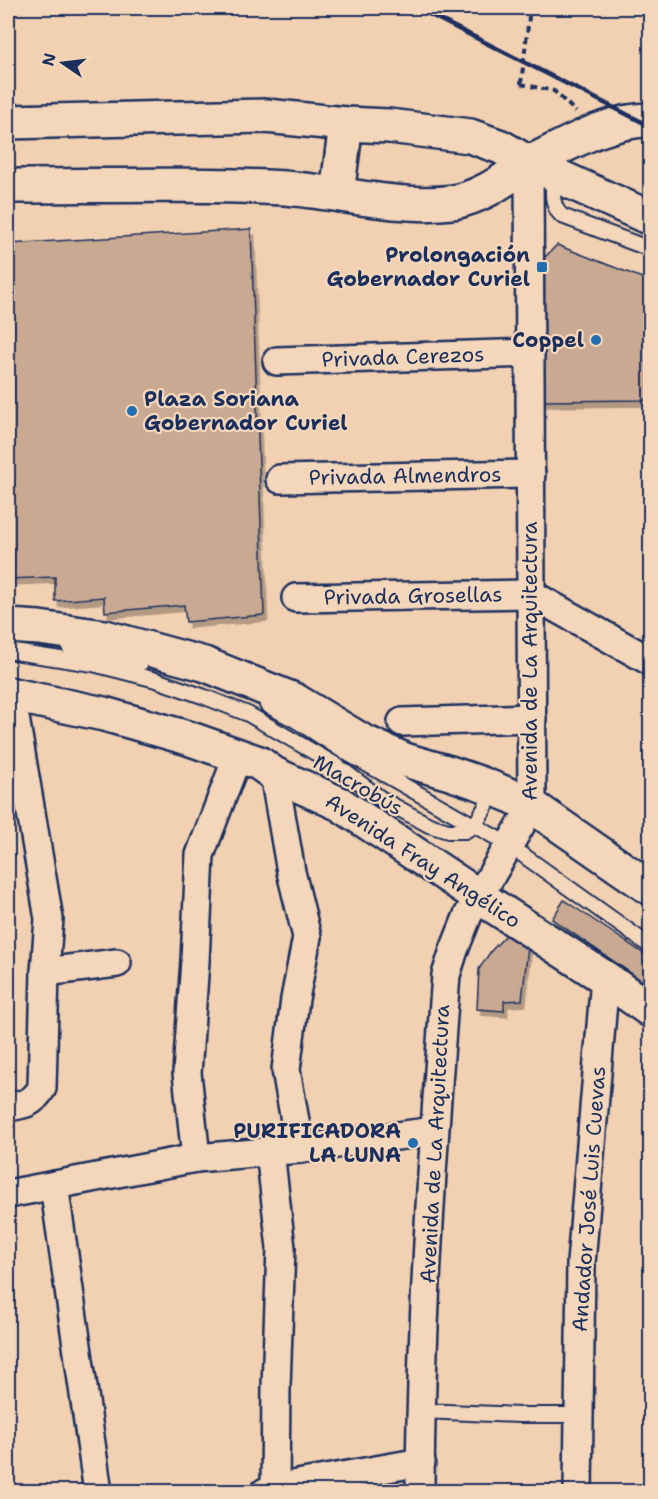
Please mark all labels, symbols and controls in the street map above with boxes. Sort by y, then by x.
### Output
north arrow [33,33,93,93]
text: N [37,51,61,68]
place label: Prolongación Gobernador Curiel [326,241,530,293]
marker: Prolongación Gobernador Curiel [535,260,549,274]
place label: Coppel [512,326,584,354]
marker: Coppel [589,333,603,347]
street label: Privada Cerezos [321,340,485,374]
place label: Plaza Soriana Gobernador Curiel [144,385,348,437]
marker: Plaza Soriana Gobernador Curiel [125,404,139,418]
street label: Privada Almendros [308,460,502,492]
street label: Avenida de La Arquitectura [516,521,544,801]
street label: Privada Grosellas [323,580,503,612]
street label: Macrobús [308,748,408,822]
street label: Avenida Fray Angélico [320,787,526,935]
street label: Avenida de La Arquitectura [414,1004,456,1284]
street label: Andador José Luis Cuevas [566,1065,612,1333]
place label: PURIFICADORA LA LUNA [233,1117,401,1169]
marker: PURIFICADORA LA LUNA [406,1136,420,1150]

